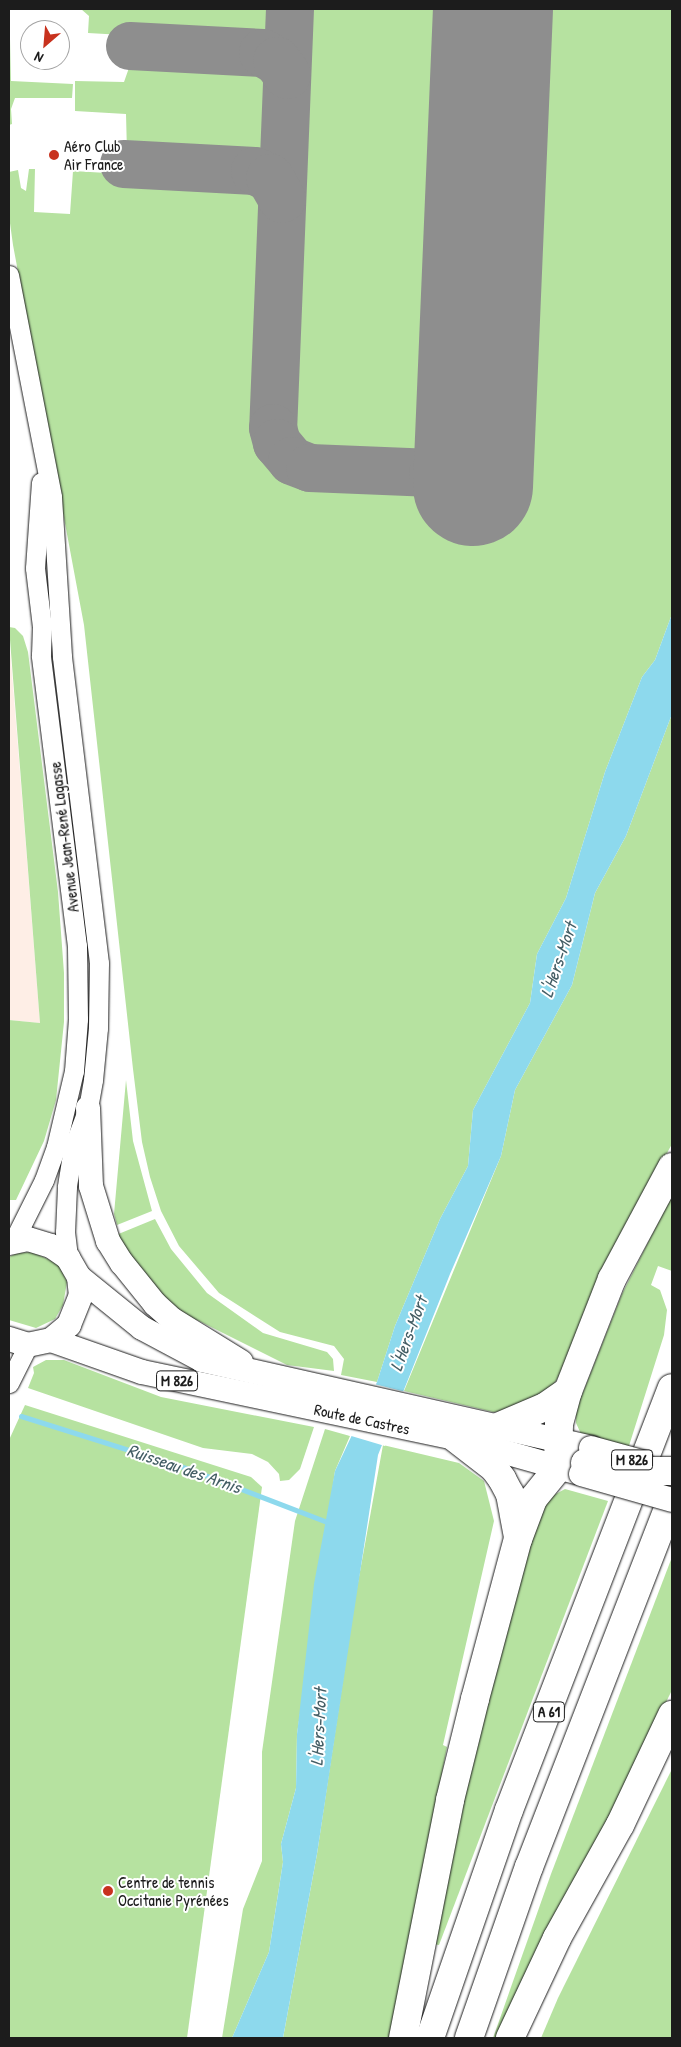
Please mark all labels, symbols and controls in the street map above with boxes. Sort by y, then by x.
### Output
north arrow [20,20,70,70]
text: N [31,48,46,68]
place label: Aéro Club Air France [64,136,123,174]
marker: Aéro Club Air France [48,149,60,161]
street label: Avenue Jean-René Lagasse [45,761,83,913]
water label: L'Hers-Mort [536,920,582,1000]
water label: L'Hers-Mort [386,1294,432,1374]
road number: M 826 [156,1368,198,1394]
street label: Route de Castres [312,1399,412,1439]
water label: Ruisseau des Arnis [124,1439,244,1499]
road number: M 826 [611,1448,653,1472]
water label: L'Hers-Mort [306,1688,332,1766]
road number: A 61 [533,1700,565,1724]
place label: Centre de tennis Occitanie Pyrénées [118,1872,229,1910]
marker: Centre de tennis Occitanie Pyrénées [102,1885,114,1897]

